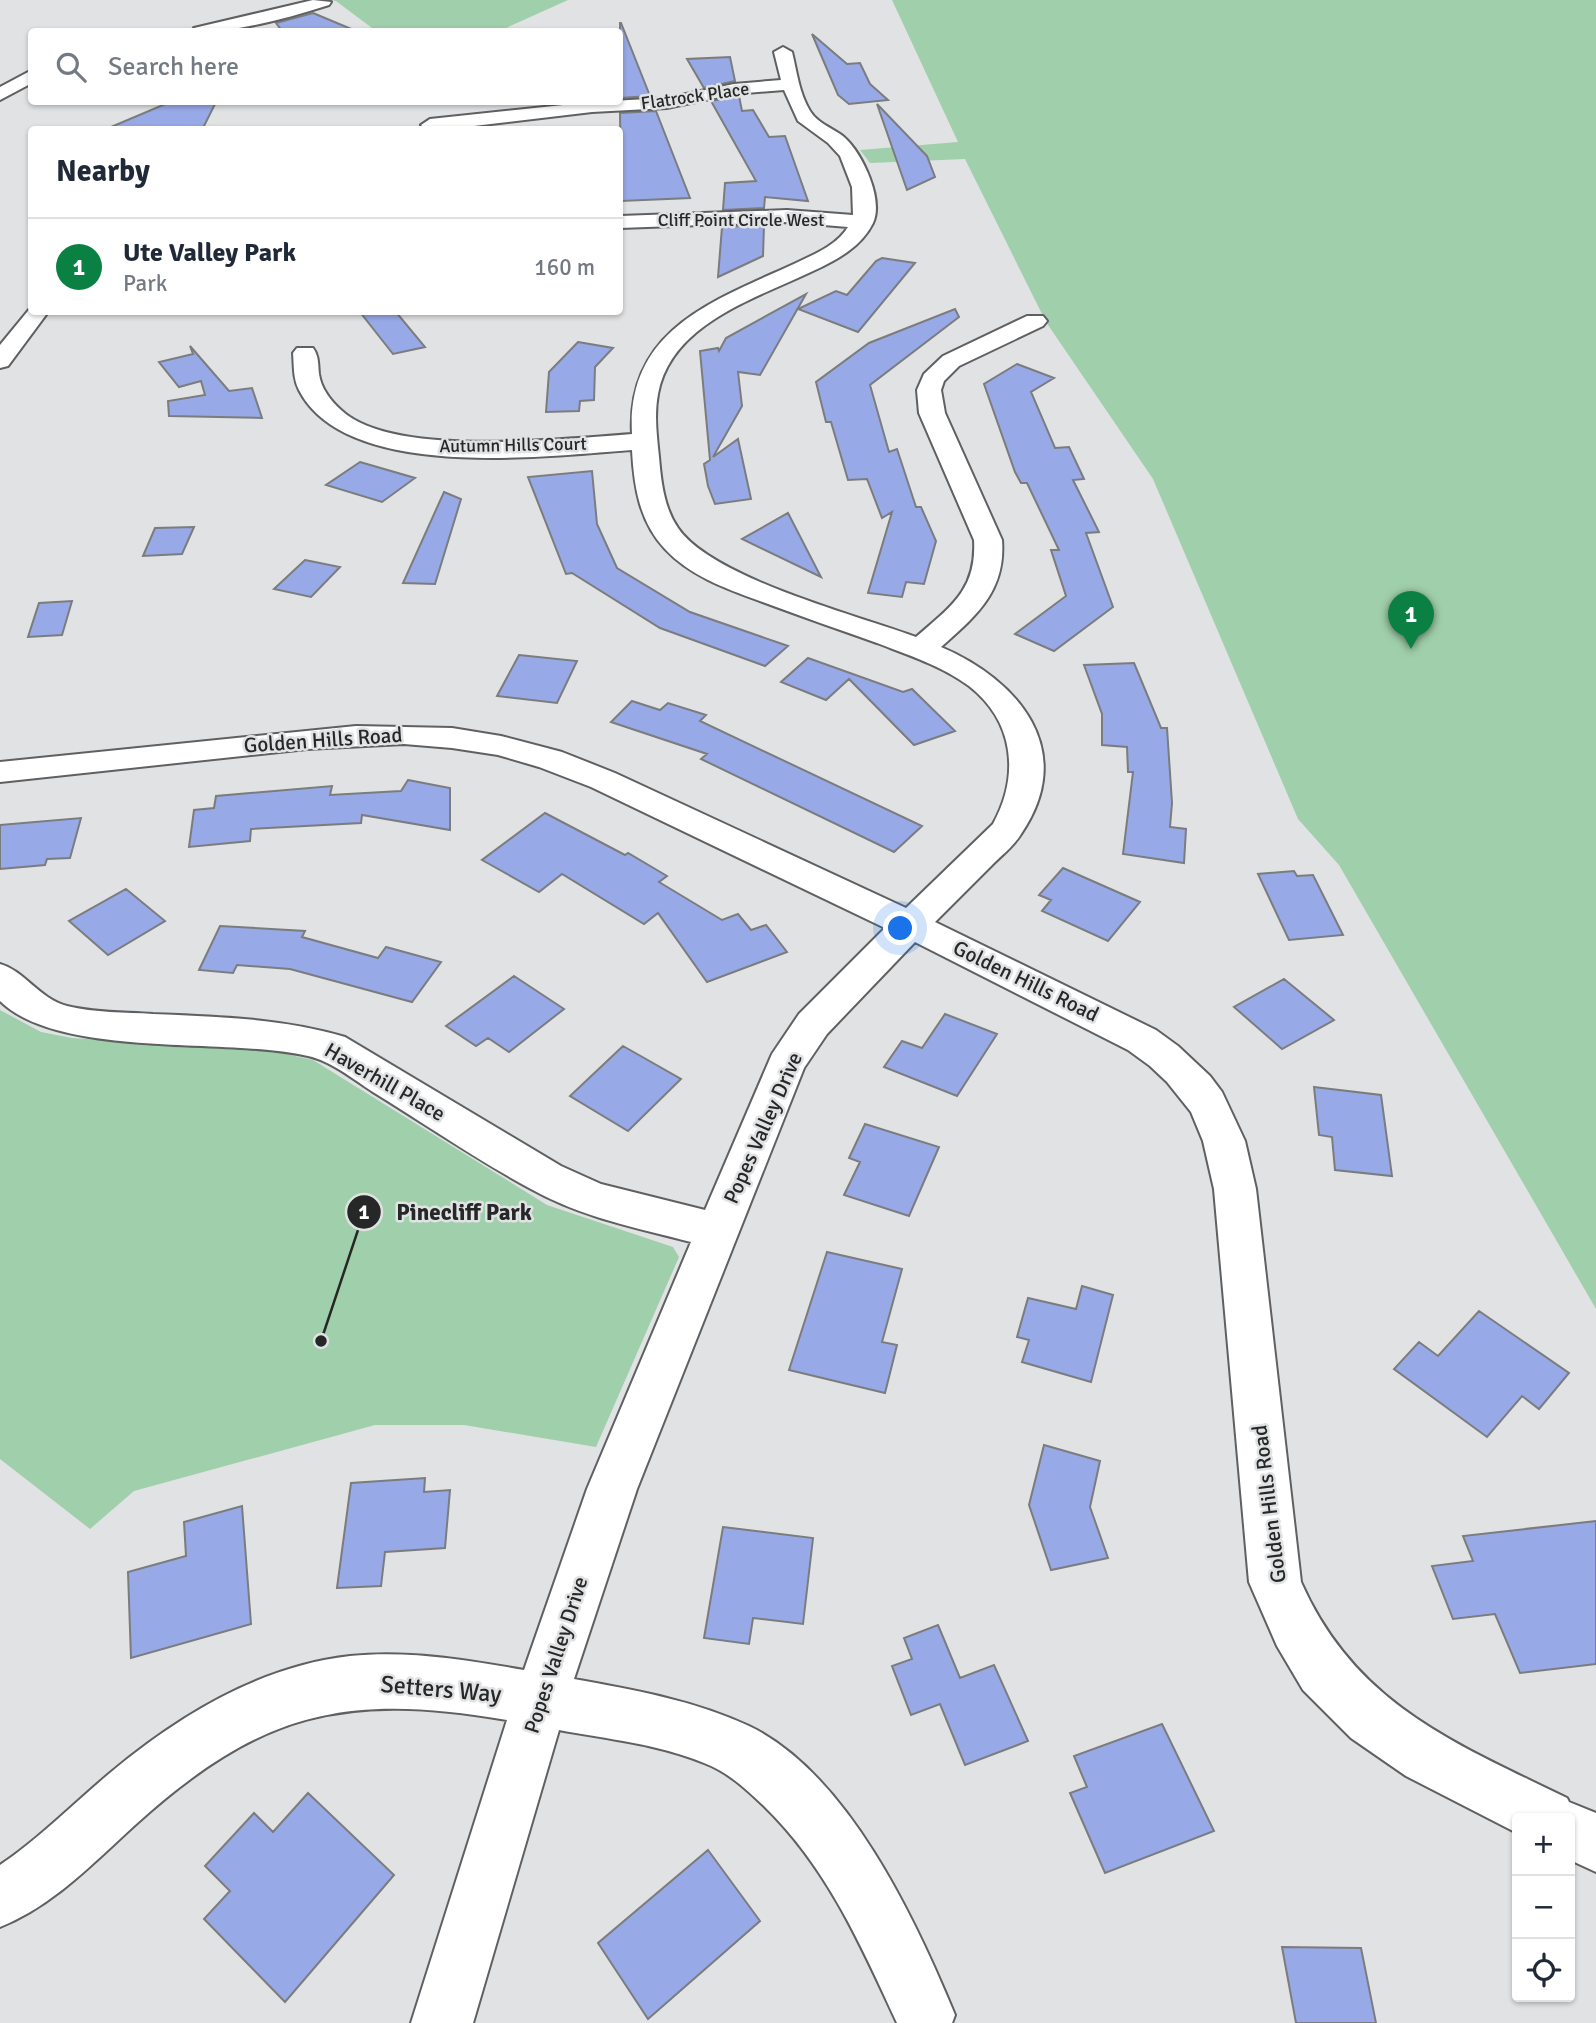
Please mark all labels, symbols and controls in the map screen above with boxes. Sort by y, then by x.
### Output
search box [28,28,623,105]
icon: search [52,48,90,86]
text: Search here [108,51,239,83]
street label: Flatrock Place [639,78,751,114]
text: Nearby [56,153,150,190]
street label: Cliff Point Circle West [658,209,824,231]
text: Ute Valley Park [123,237,296,269]
text: 1 [73,253,85,282]
text: 160 m [534,253,595,282]
text: Park [123,269,167,298]
street label: Autumn Hills Court [439,433,587,457]
pin: 1 [1388,591,1434,649]
street label: Golden Hills Road [243,721,403,759]
your location [883,911,917,945]
street label: Golden Hills Road [949,934,1103,1028]
street label: Haverhill Place [320,1037,450,1127]
street label: Popes Valley Drive [718,1048,808,1208]
callout: Pinecliff Park [347,1190,545,1234]
text: Pinecliff Park [396,1198,532,1227]
text: 1 [358,1199,370,1225]
street label: Golden Hills Road [1246,1424,1292,1584]
street label: Popes Valley Drive [518,1573,594,1737]
street label: Setters Way [379,1669,503,1709]
map controls [1512,1813,1575,2002]
button: + [1512,1813,1575,1876]
button: − [1512,1876,1575,1939]
button: locate [1512,1939,1575,2002]

